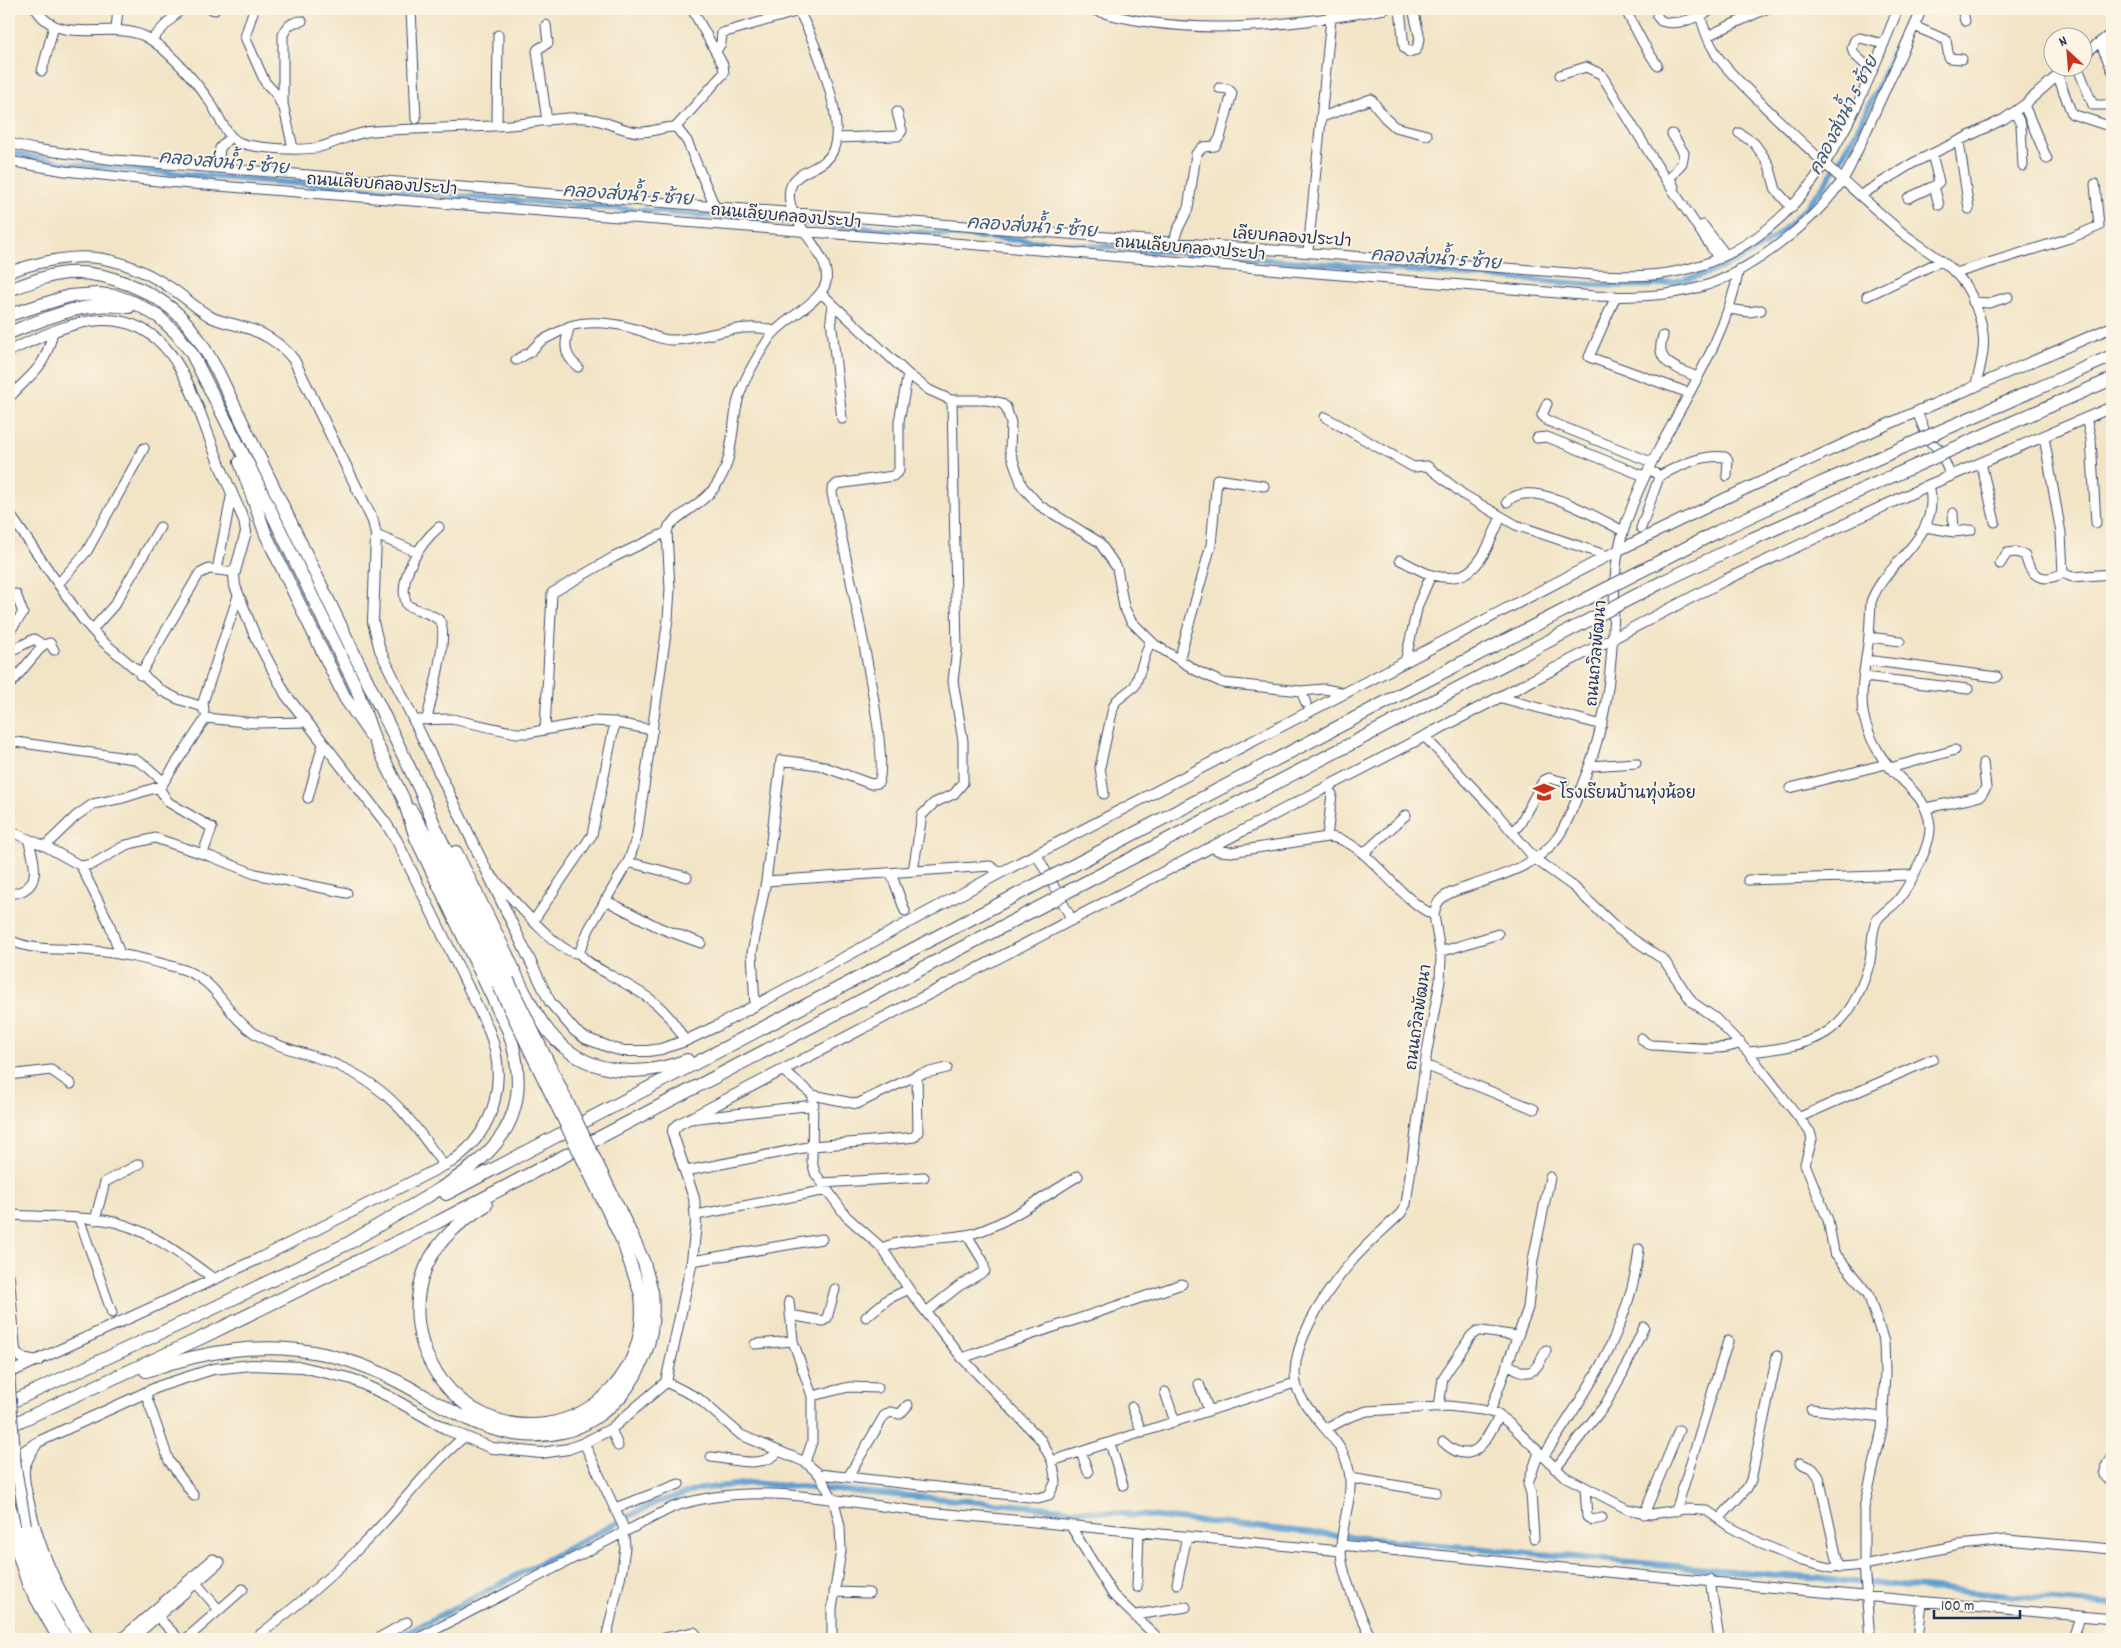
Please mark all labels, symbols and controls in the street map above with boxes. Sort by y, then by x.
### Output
north arrow [2044,28,2094,78]
text: N [2056,32,2071,53]
water label: คลองส่งน้ำ 5 ซ้าย [1798,47,1887,180]
water label: คลองส่งน้ำ 5 ซ้าย [158,139,293,183]
street label: ถนนเลียบคลองประปา [306,168,458,202]
water label: คลองส่งน้ำ 5 ซ้าย [562,173,696,214]
street label: ถนนเลียบคลองประปา [709,198,862,236]
water label: คลองส่งน้ำ 5 ซ้าย [966,205,1100,246]
street label: เลียบคลองประปา [1231,222,1352,254]
street label: ถนนเลียบคลองประปา [1113,230,1266,268]
water label: คลองส่งน้ำ 5 ซ้าย [1370,237,1504,278]
street label: ถนนถวิลพัฒนา [1580,599,1614,707]
school or university icon: โรงเรียนบ้านทุ่งน้อย [1531,779,1557,805]
place label: โรงเรียนบ้านทุ่งน้อย [1560,781,1696,806]
street label: ถนนถวิลพัฒนา [1400,963,1438,1072]
scale bar [1934,1588,2020,1620]
text: 100 m [1941,1596,1974,1618]

